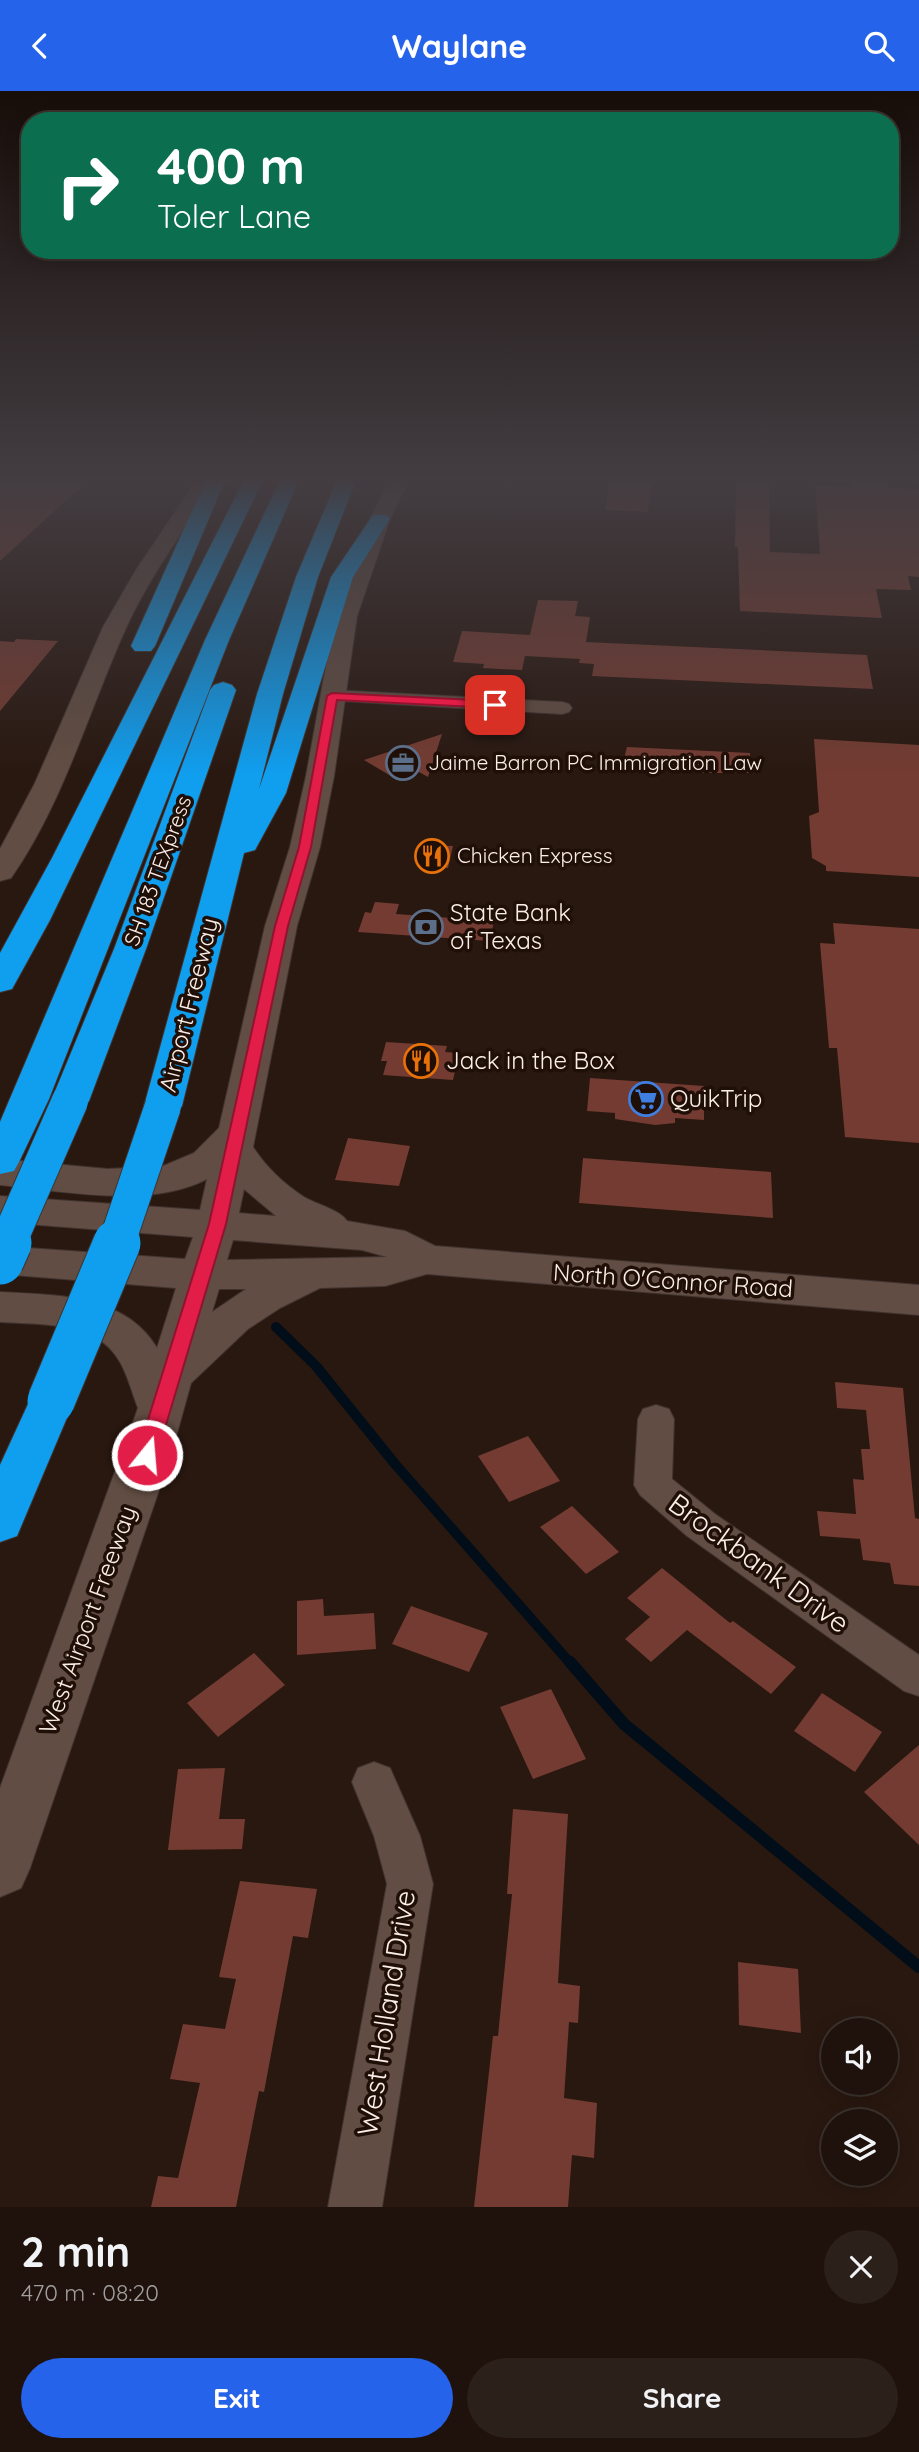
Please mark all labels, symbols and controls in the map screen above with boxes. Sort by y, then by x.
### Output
text: Waylane [392,26,527,66]
icon: back [21,27,59,65]
icon: search [860,27,898,65]
text: 400 m [157,135,305,196]
icon: right [42,140,133,231]
text: Toler Lane [157,196,311,236]
pin [465,675,525,735]
icon: arrive [476,686,514,724]
office icon: Jaime Barron PC Immigration Law [384,744,422,782]
place label: Jaime Barron PC Immigration Law [428,749,762,775]
street label: SH 183 TEXpress [118,792,196,949]
restaurant icon: Chicken Express [413,837,451,875]
place label: Chicken Express [457,842,613,868]
place label: State Bank of Texas [450,897,571,955]
bank icon: State Bank of Texas [407,908,445,946]
street label: Airport Freeway [152,915,224,1095]
restaurant icon: Jack in the Box [402,1042,440,1080]
place label: Jack in the Box [446,1045,615,1075]
supermarket icon: QuikTrip [627,1080,665,1118]
place label: QuikTrip [670,1083,762,1113]
street label: North O'Connor Road [552,1257,794,1303]
position arrow [110,1418,184,1492]
street label: Brockbank Drive [662,1485,856,1640]
street label: West Airport Freeway [32,1501,142,1738]
street label: West Holland Drive [349,1888,422,2138]
map controls [821,2018,898,2186]
button: sound [821,2018,898,2095]
button: layers [821,2109,898,2186]
text: 2 min [21,2225,130,2278]
button: close [824,2230,898,2304]
text: 470 m · 08:20 [21,2278,159,2307]
button: Exit [21,2358,453,2438]
button: Share [467,2358,898,2438]

